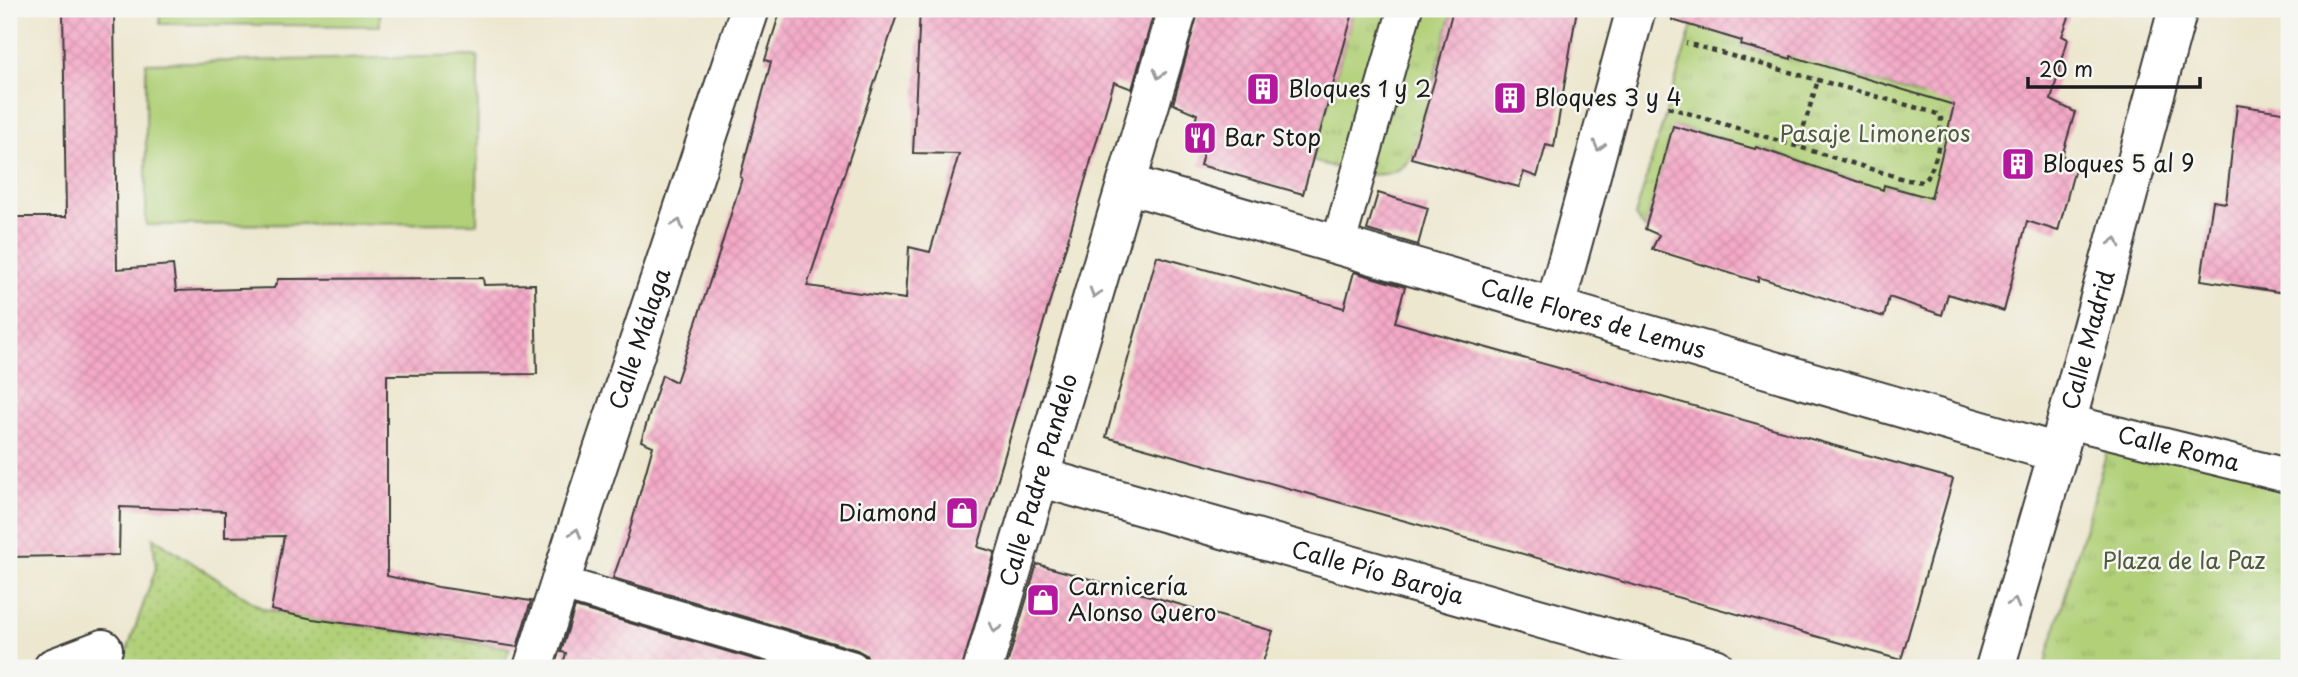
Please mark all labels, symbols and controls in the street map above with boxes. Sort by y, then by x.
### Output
scale bar [2028,46,2200,90]
text: 20 m [2039,52,2093,84]
one-way arrow [1152,68,1167,80]
building icon: Bloques 1 y 2 [1244,70,1282,108]
place label: Bloques 1 y 2 [1288,70,1431,105]
building icon: Bloques 3 y 4 [1491,79,1529,117]
place label: Bloques 3 y 4 [1534,79,1682,114]
park label: Pasaje Limoneros [1780,115,1971,150]
restaurant icon: Bar Stop [1181,119,1219,157]
place label: Bar Stop [1224,119,1321,154]
one-way arrow [1593,139,1607,151]
building icon: Bloques 5 al 9 [1999,145,2037,183]
place label: Bloques 5 al 9 [2042,145,2194,180]
one-way arrow [669,218,684,230]
one-way arrow [2107,236,2121,248]
street label: Calle Málaga [599,263,679,414]
street label: Calle Madrid [2051,266,2123,413]
street label: Calle Flores de Lemus [1477,268,1710,366]
one-way arrow [1088,286,1103,298]
street label: Calle Padre Pandelo [989,369,1085,590]
street label: Calle Roma [2114,415,2244,479]
place label: Diamond [839,494,937,529]
shop icon: Diamond [943,494,981,532]
one-way arrow [568,527,582,540]
street label: Calle Pío Baroja [1288,530,1469,612]
park label: Plaza de la Paz [2102,542,2266,577]
place label: Carnicería Alonso Quero [1068,568,1217,629]
shop icon: Carnicería Alonso Quero [1024,581,1062,619]
one-way arrow [2006,597,2021,609]
one-way arrow [988,622,1003,634]

